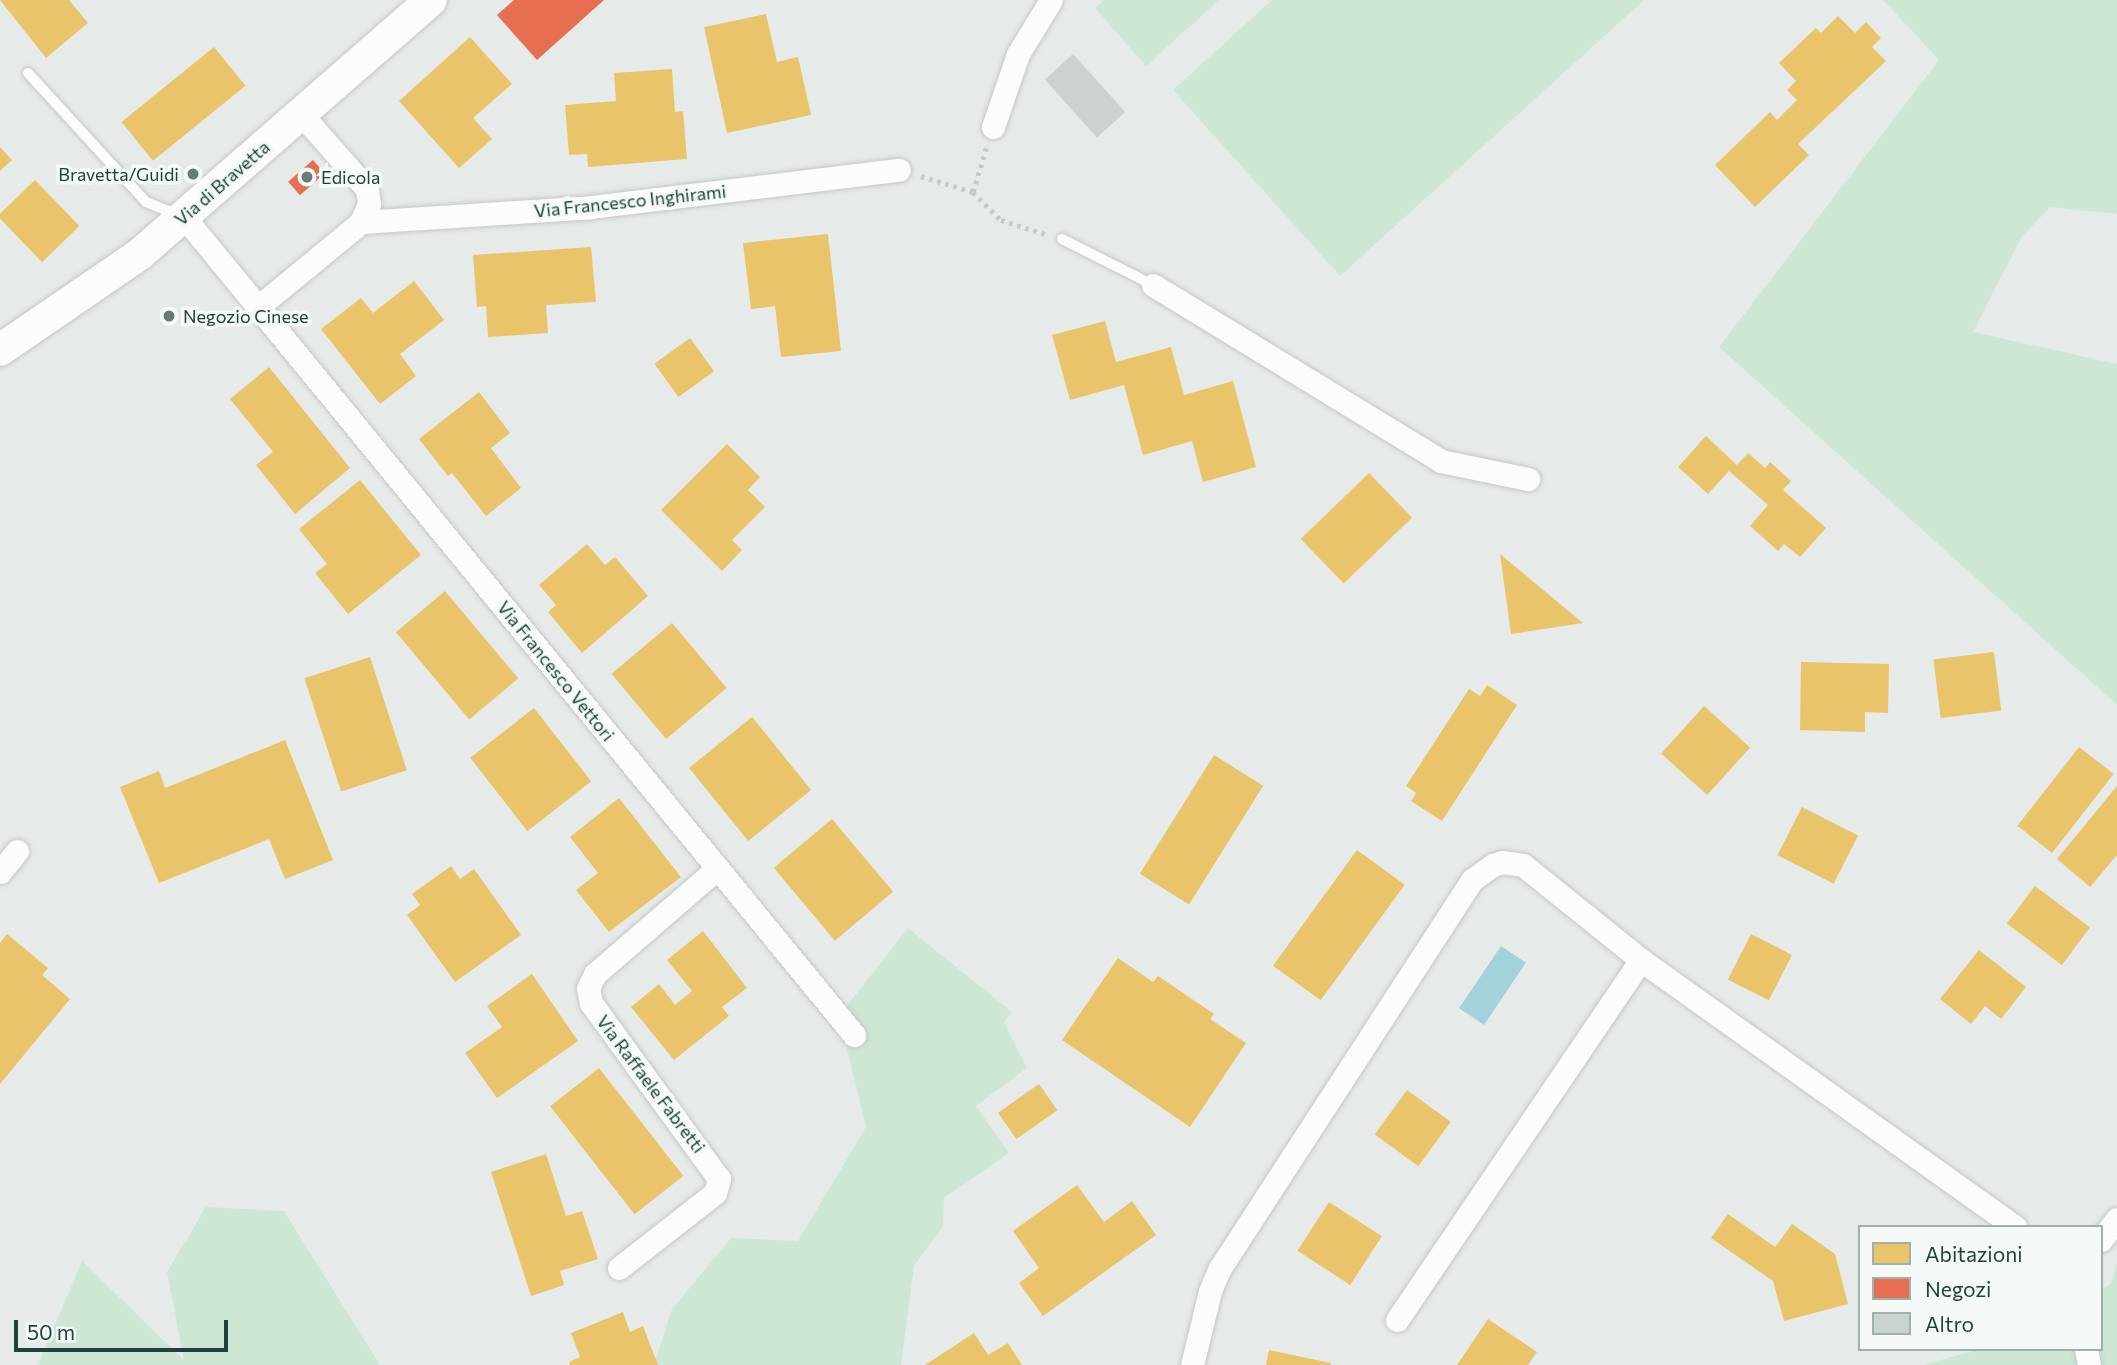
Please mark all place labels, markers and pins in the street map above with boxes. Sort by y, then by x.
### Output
place label: Bravetta/Guidi [58,163,179,185]
marker: Bravetta/Guidi [185,166,201,182]
place label: Edicola [321,166,380,188]
marker: Edicola [299,169,315,185]
place label: Negozio Cinese [183,305,309,327]
marker: Negozio Cinese [161,308,177,324]

